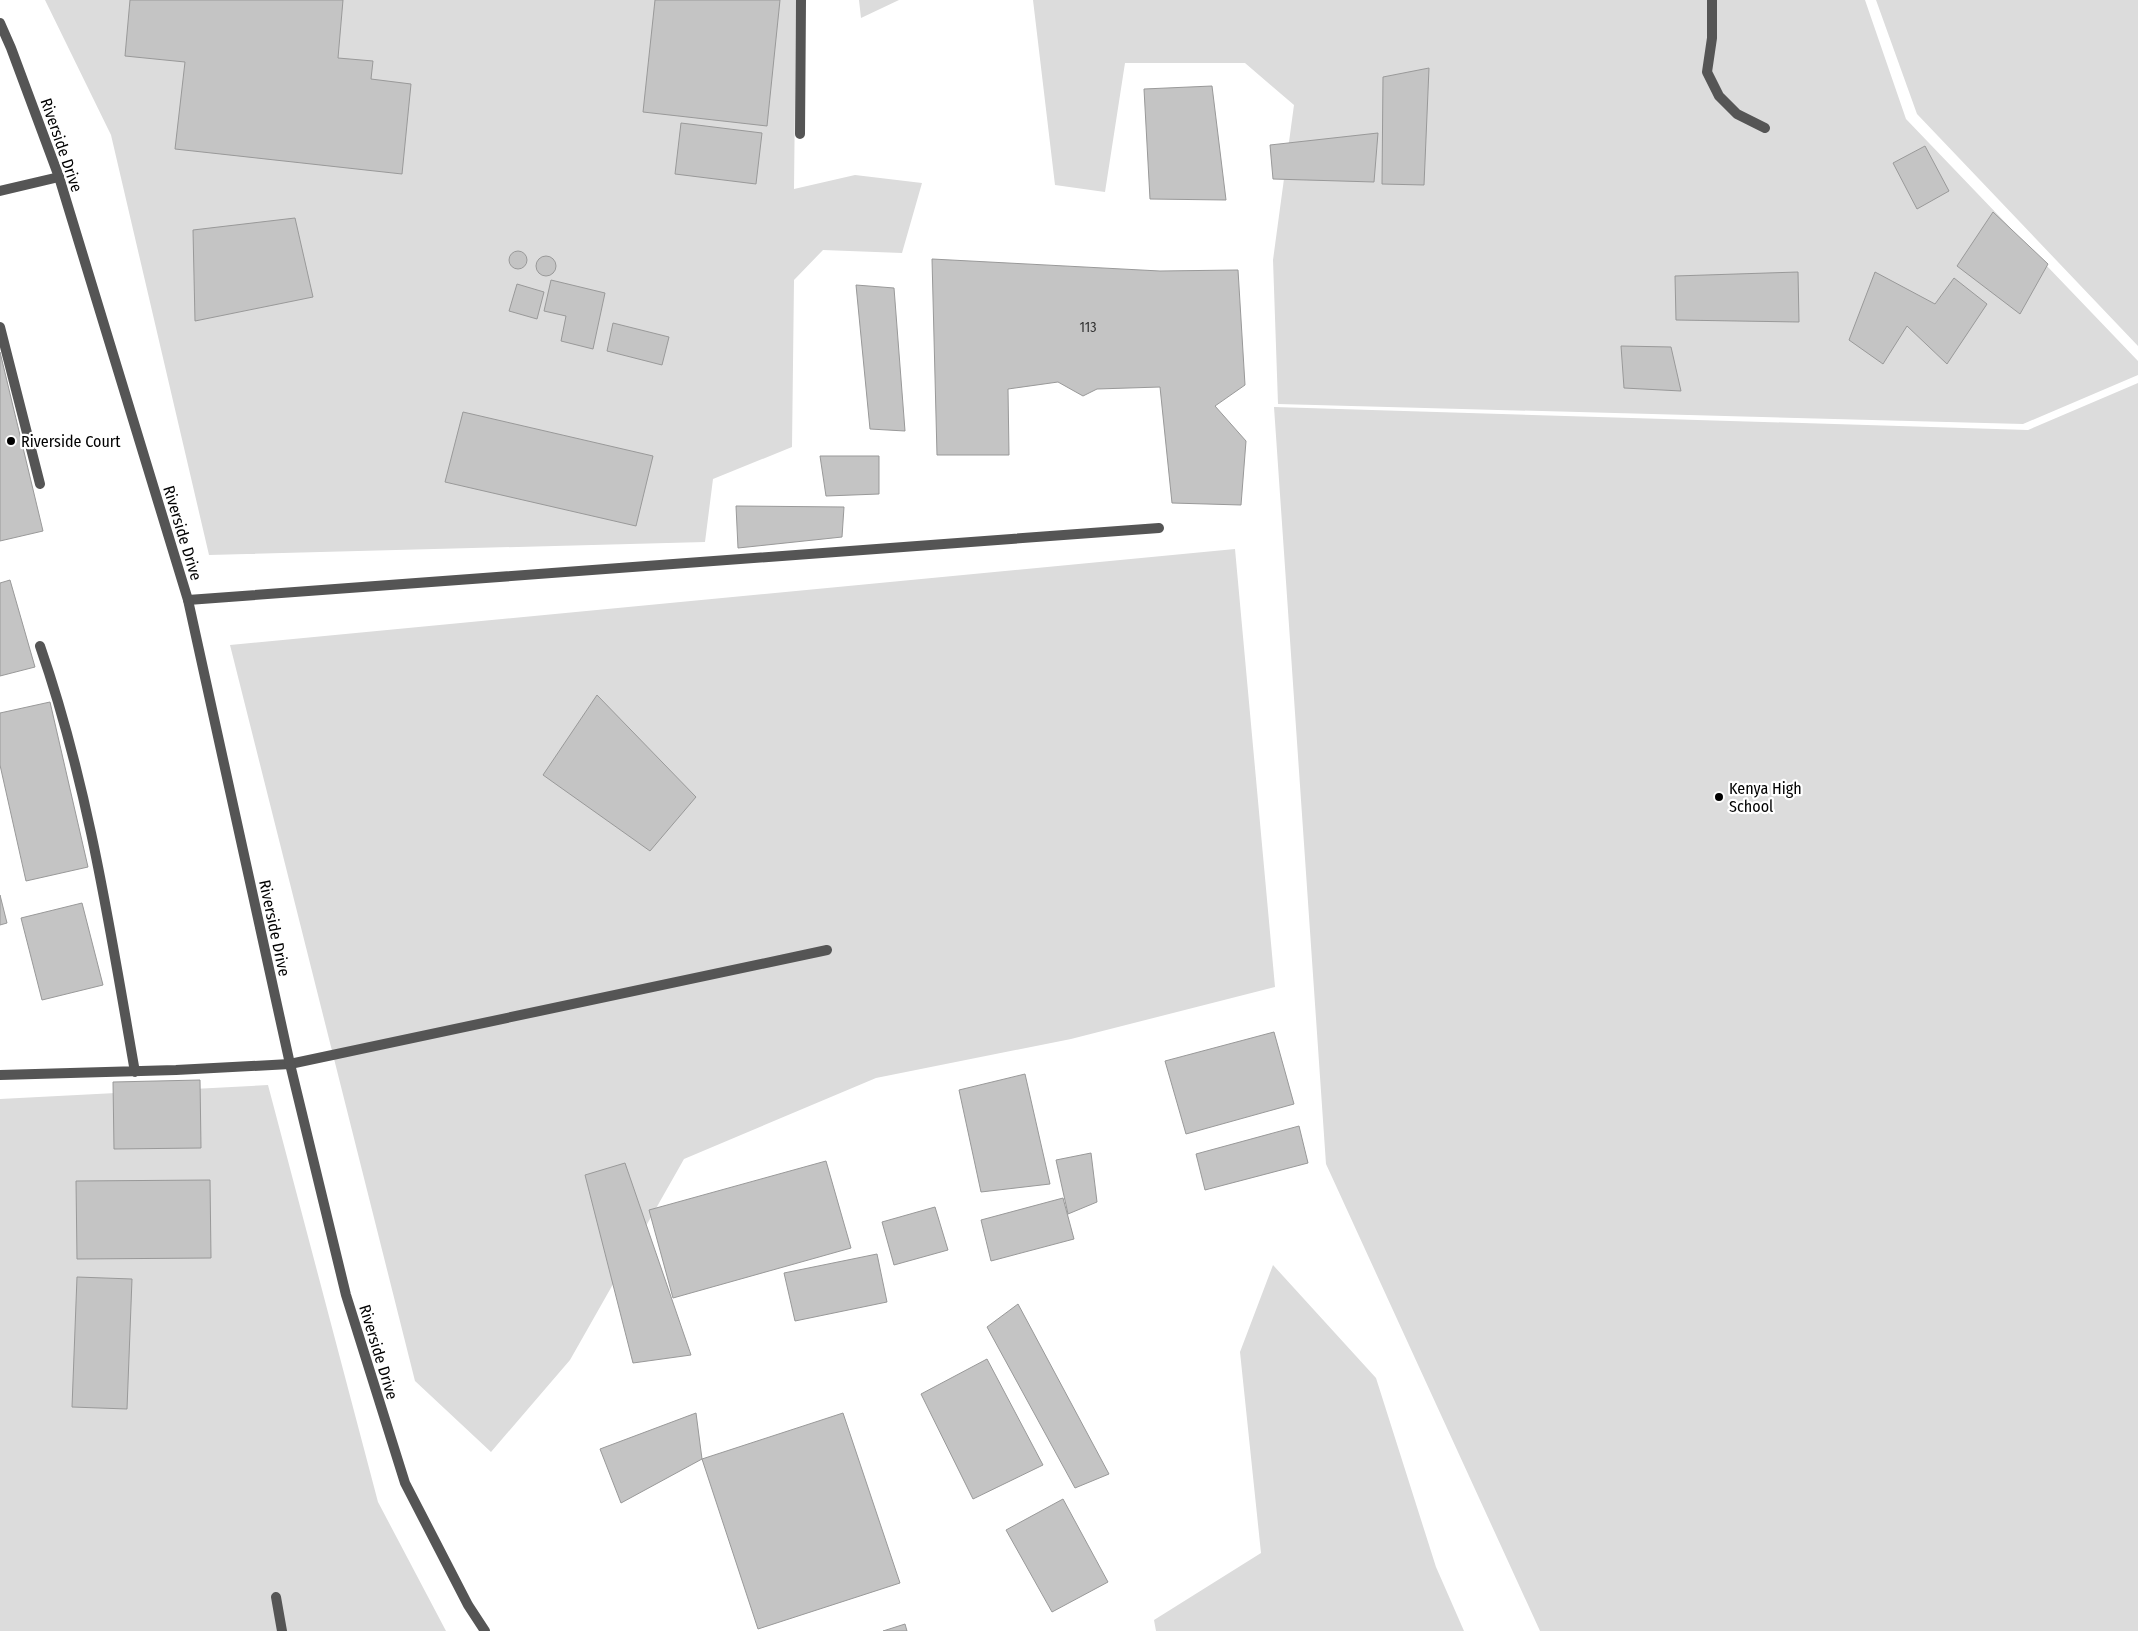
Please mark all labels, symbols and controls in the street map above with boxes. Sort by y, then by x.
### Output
street label: Riverside Drive [37,96,86,195]
house number: 113 [1079,319,1097,336]
place label: Riverside Court [21,432,121,451]
marker: Riverside Court [5,435,17,447]
street label: Riverside Drive [159,483,206,583]
place label: Kenya High School [1729,779,1802,816]
marker: Kenya High School [1713,791,1725,803]
street label: Riverside Drive [255,878,294,978]
street label: Riverside Drive [355,1302,402,1402]

